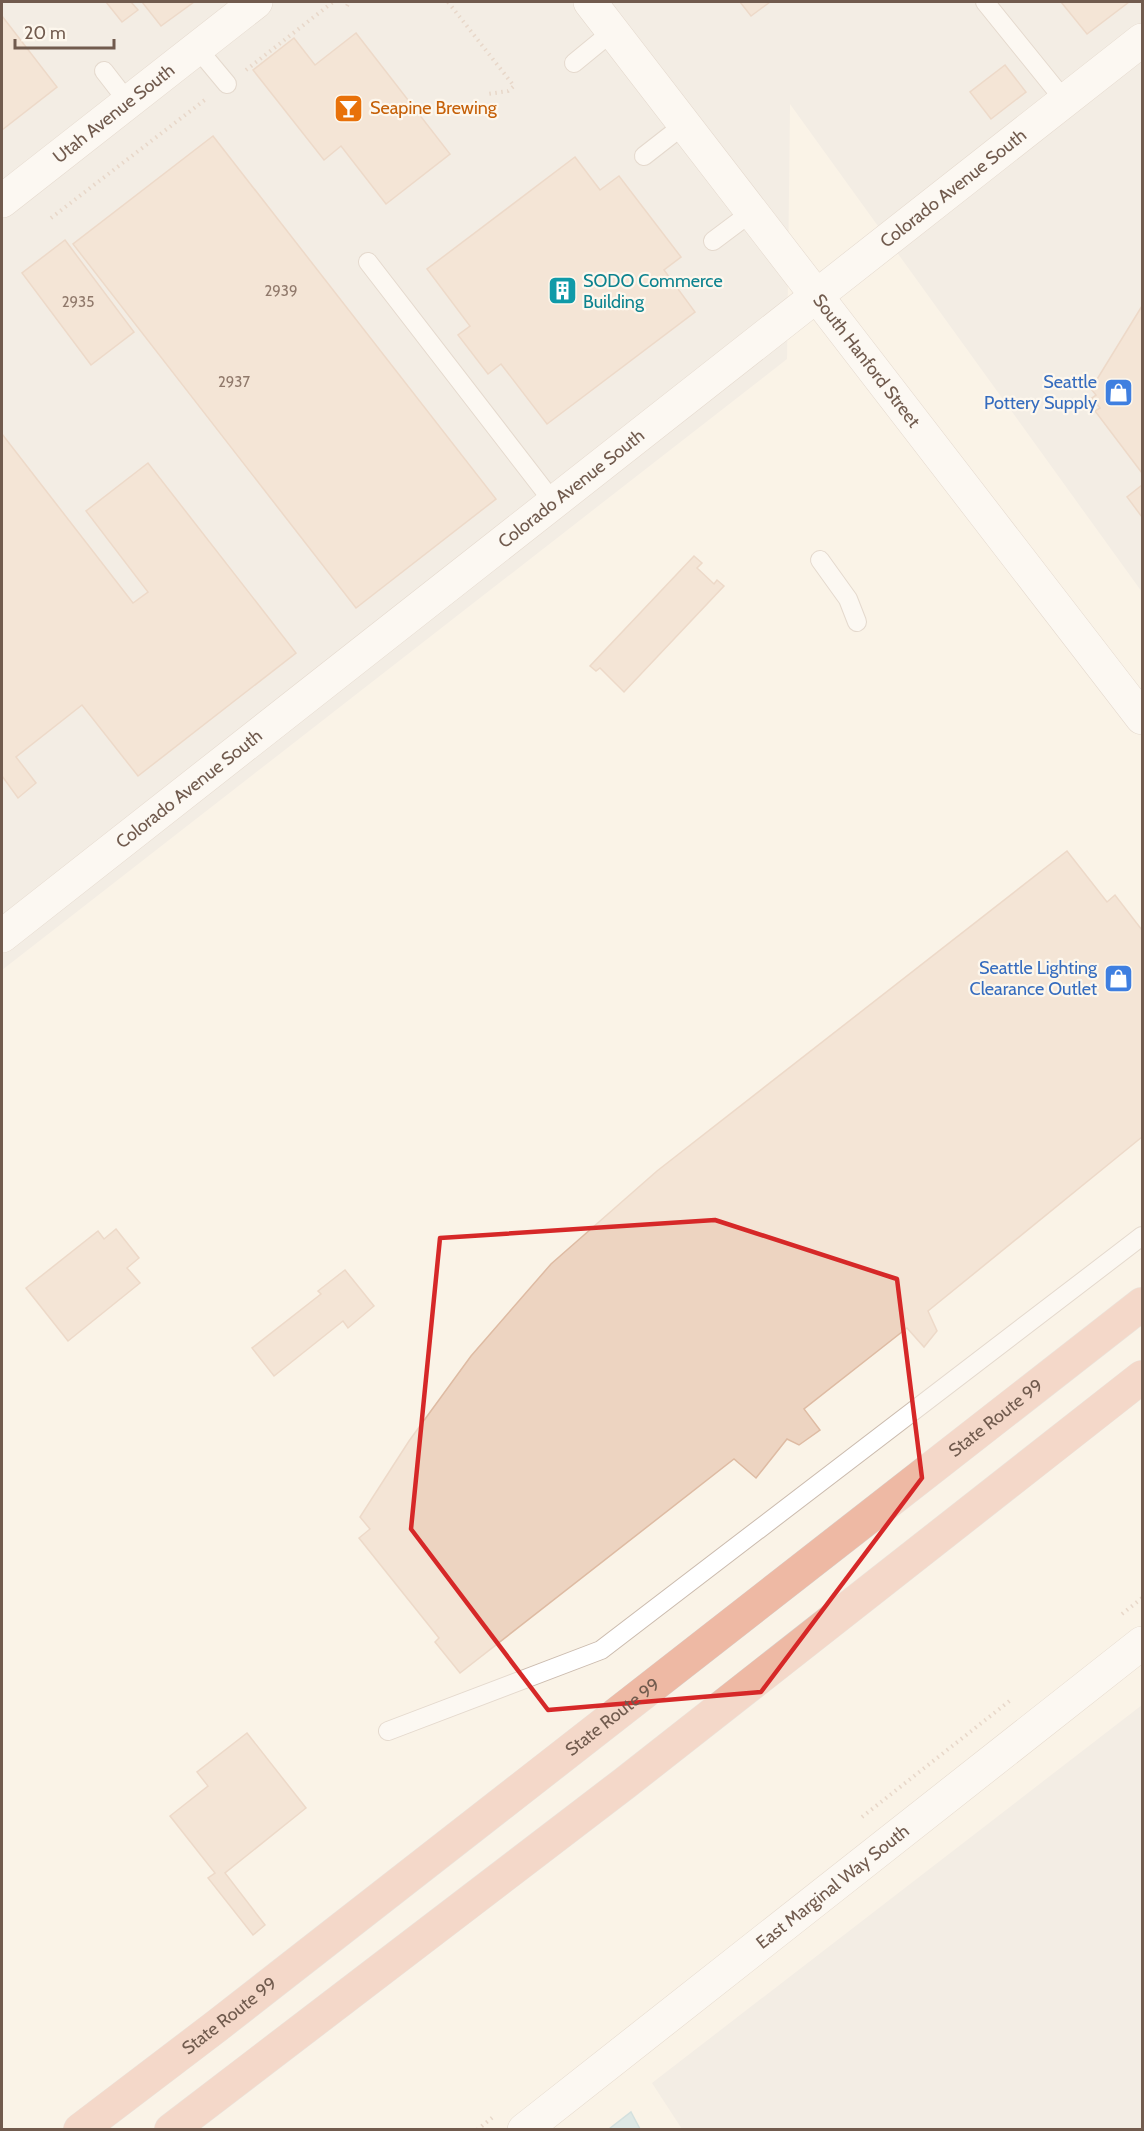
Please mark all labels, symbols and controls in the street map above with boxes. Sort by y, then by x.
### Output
scale bar [15,12,114,50]
text: 20 m [24,22,66,44]
street label: Utah Avenue South [49,59,179,168]
bar icon: Seapine Brewing [333,92,365,124]
place label: Seapine Brewing [370,97,498,119]
street label: Colorado Avenue South [876,124,1031,253]
place label: SODO Commerce Building [583,270,723,313]
building icon: SODO Commerce Building [546,275,578,307]
house number: 2939 [264,282,298,300]
street label: South Hanford Street [808,290,925,432]
house number: 2935 [62,293,94,311]
place label: Seattle Pottery Supply [984,371,1097,414]
house number: 2937 [218,373,250,391]
shop icon: Seattle Pottery Supply [1102,376,1134,408]
street label: Colorado Avenue South [494,424,649,553]
street label: Colorado Avenue South [112,725,267,853]
place label: Seattle Lighting Clearance Outlet [970,957,1098,1000]
shop icon: Seattle Lighting Clearance Outlet [1102,962,1134,994]
street label: State Route 99 [944,1374,1047,1462]
street label: State Route 99 [561,1673,664,1761]
street label: East Marginal Way South [752,1820,914,1954]
street label: State Route 99 [178,1972,281,2059]

